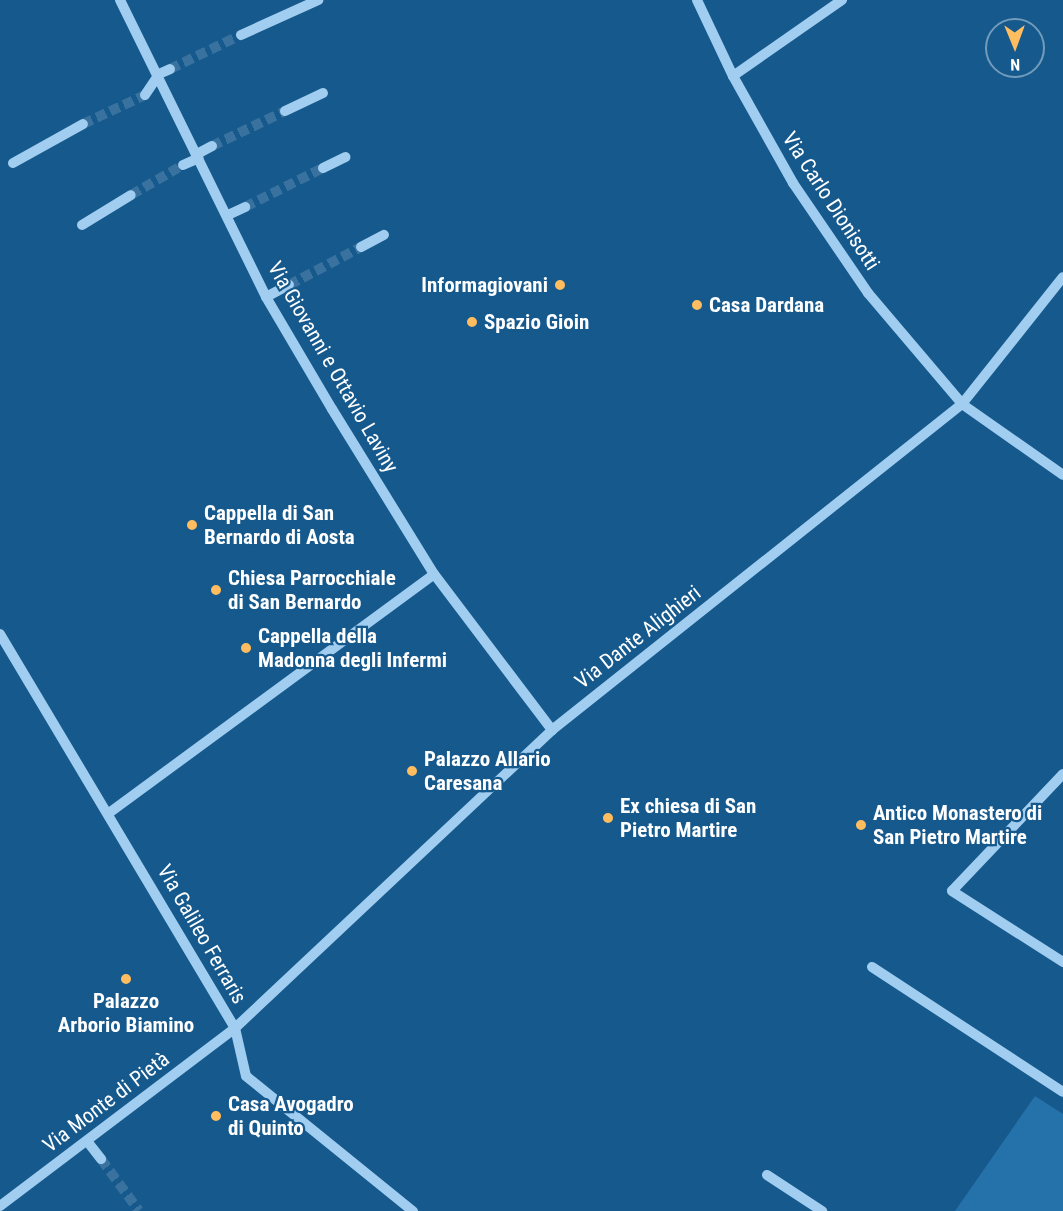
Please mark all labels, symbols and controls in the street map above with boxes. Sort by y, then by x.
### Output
north arrow [985,18,1045,78]
text: N [1010,55,1020,74]
street label: Via Carlo Dionisotti [777,127,885,275]
street label: Via Giovanni e Ottavio Laviny [262,257,404,477]
place label: Informagiovani [421,272,548,298]
marker: Informagiovani [553,278,567,292]
place label: Casa Dardana [709,292,824,318]
marker: Casa Dardana [690,298,704,312]
place label: Spazio Gioin [484,309,589,335]
marker: Spazio Gioin [465,315,479,329]
place label: Cappella di San Bernardo di Aosta [204,500,355,550]
marker: Cappella di San Bernardo di Aosta [185,518,199,532]
place label: Chiesa Parrocchiale di San Bernardo [228,565,396,615]
street label: Via Dante Alighieri [570,580,706,694]
marker: Chiesa Parrocchiale di San Bernardo [209,583,223,597]
place label: Cappella della Madonna degli Infermi [258,623,447,673]
marker: Cappella della Madonna degli Infermi [239,641,253,655]
place label: Palazzo Allario Caresana [424,746,551,796]
marker: Palazzo Allario Caresana [405,764,419,778]
place label: Ex chiesa di San Pietro Martire [620,793,756,843]
place label: Antico Monastero di San Pietro Martire [873,800,1042,850]
marker: Ex chiesa di San Pietro Martire [601,811,615,825]
marker: Antico Monastero di San Pietro Martire [854,818,868,832]
street label: Via Galileo Ferraris [152,860,252,1008]
marker: Palazzo Arborio Biamino [119,972,133,986]
place label: Palazzo Arborio Biamino [58,988,194,1038]
street label: Via Monte di Pietà [38,1046,174,1158]
place label: Casa Avogadro di Quinto [228,1091,354,1141]
marker: Casa Avogadro di Quinto [209,1109,223,1123]

